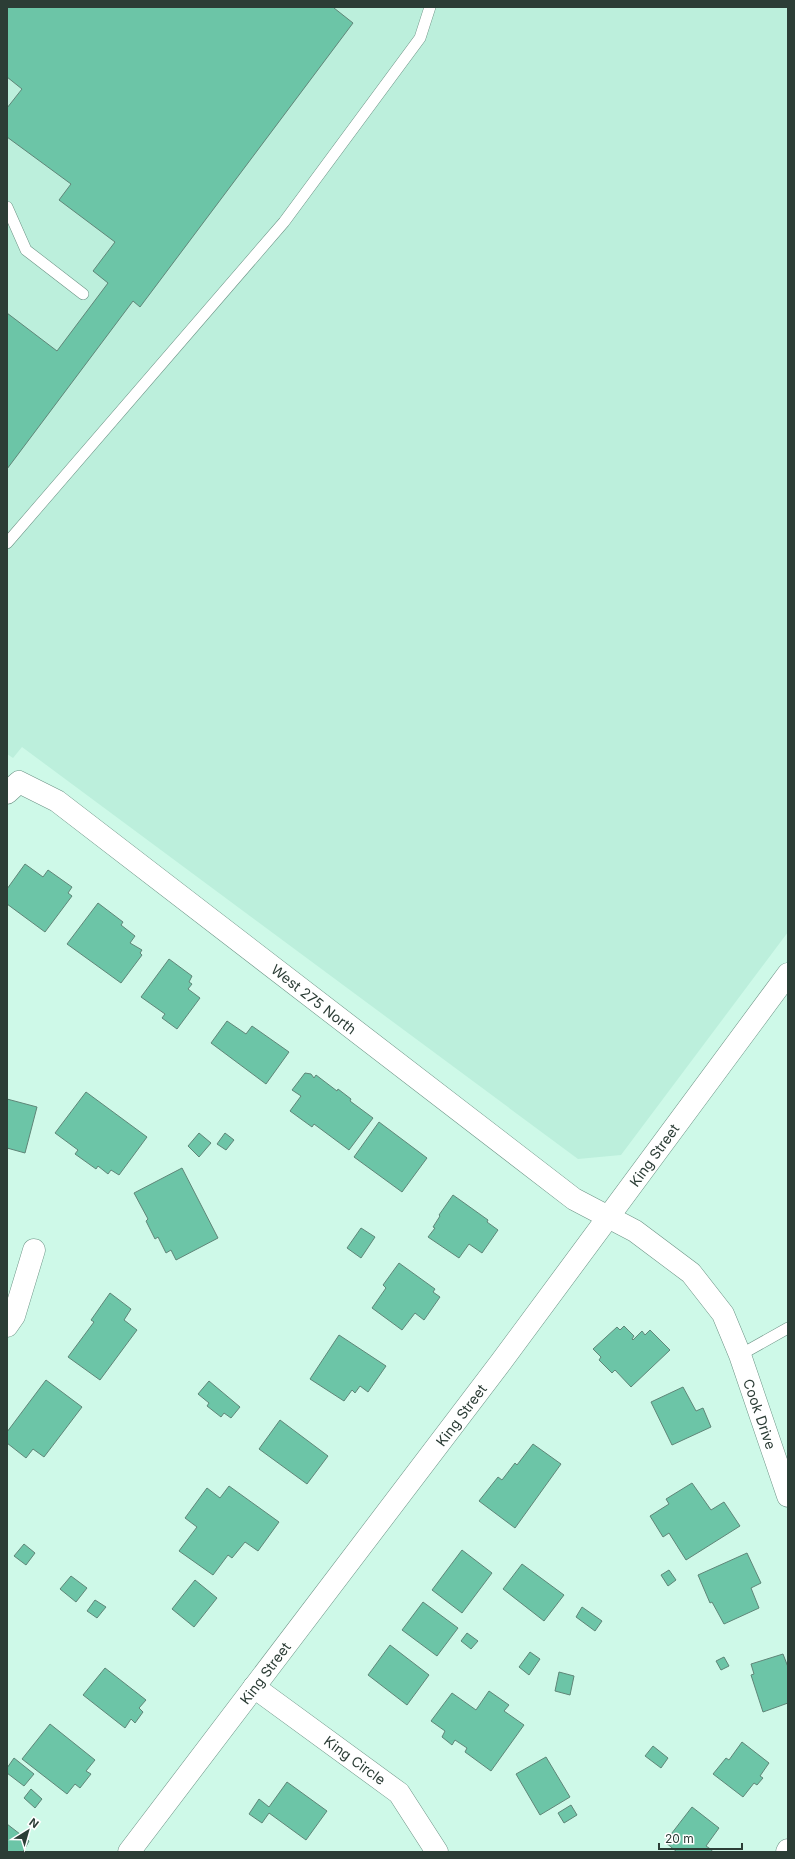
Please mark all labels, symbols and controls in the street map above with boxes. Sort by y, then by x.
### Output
street label: West 275 North [268,961,360,1037]
street label: King Street [626,1120,683,1190]
street label: Cook Drive [740,1377,780,1451]
street label: King Street [432,1380,490,1449]
street label: King Street [236,1638,294,1707]
street label: King Circle [321,1732,389,1788]
north arrow [8,1811,48,1851]
text: N [26,1815,42,1831]
scale bar [659,1825,742,1851]
text: 20 m [665,1831,694,1846]

